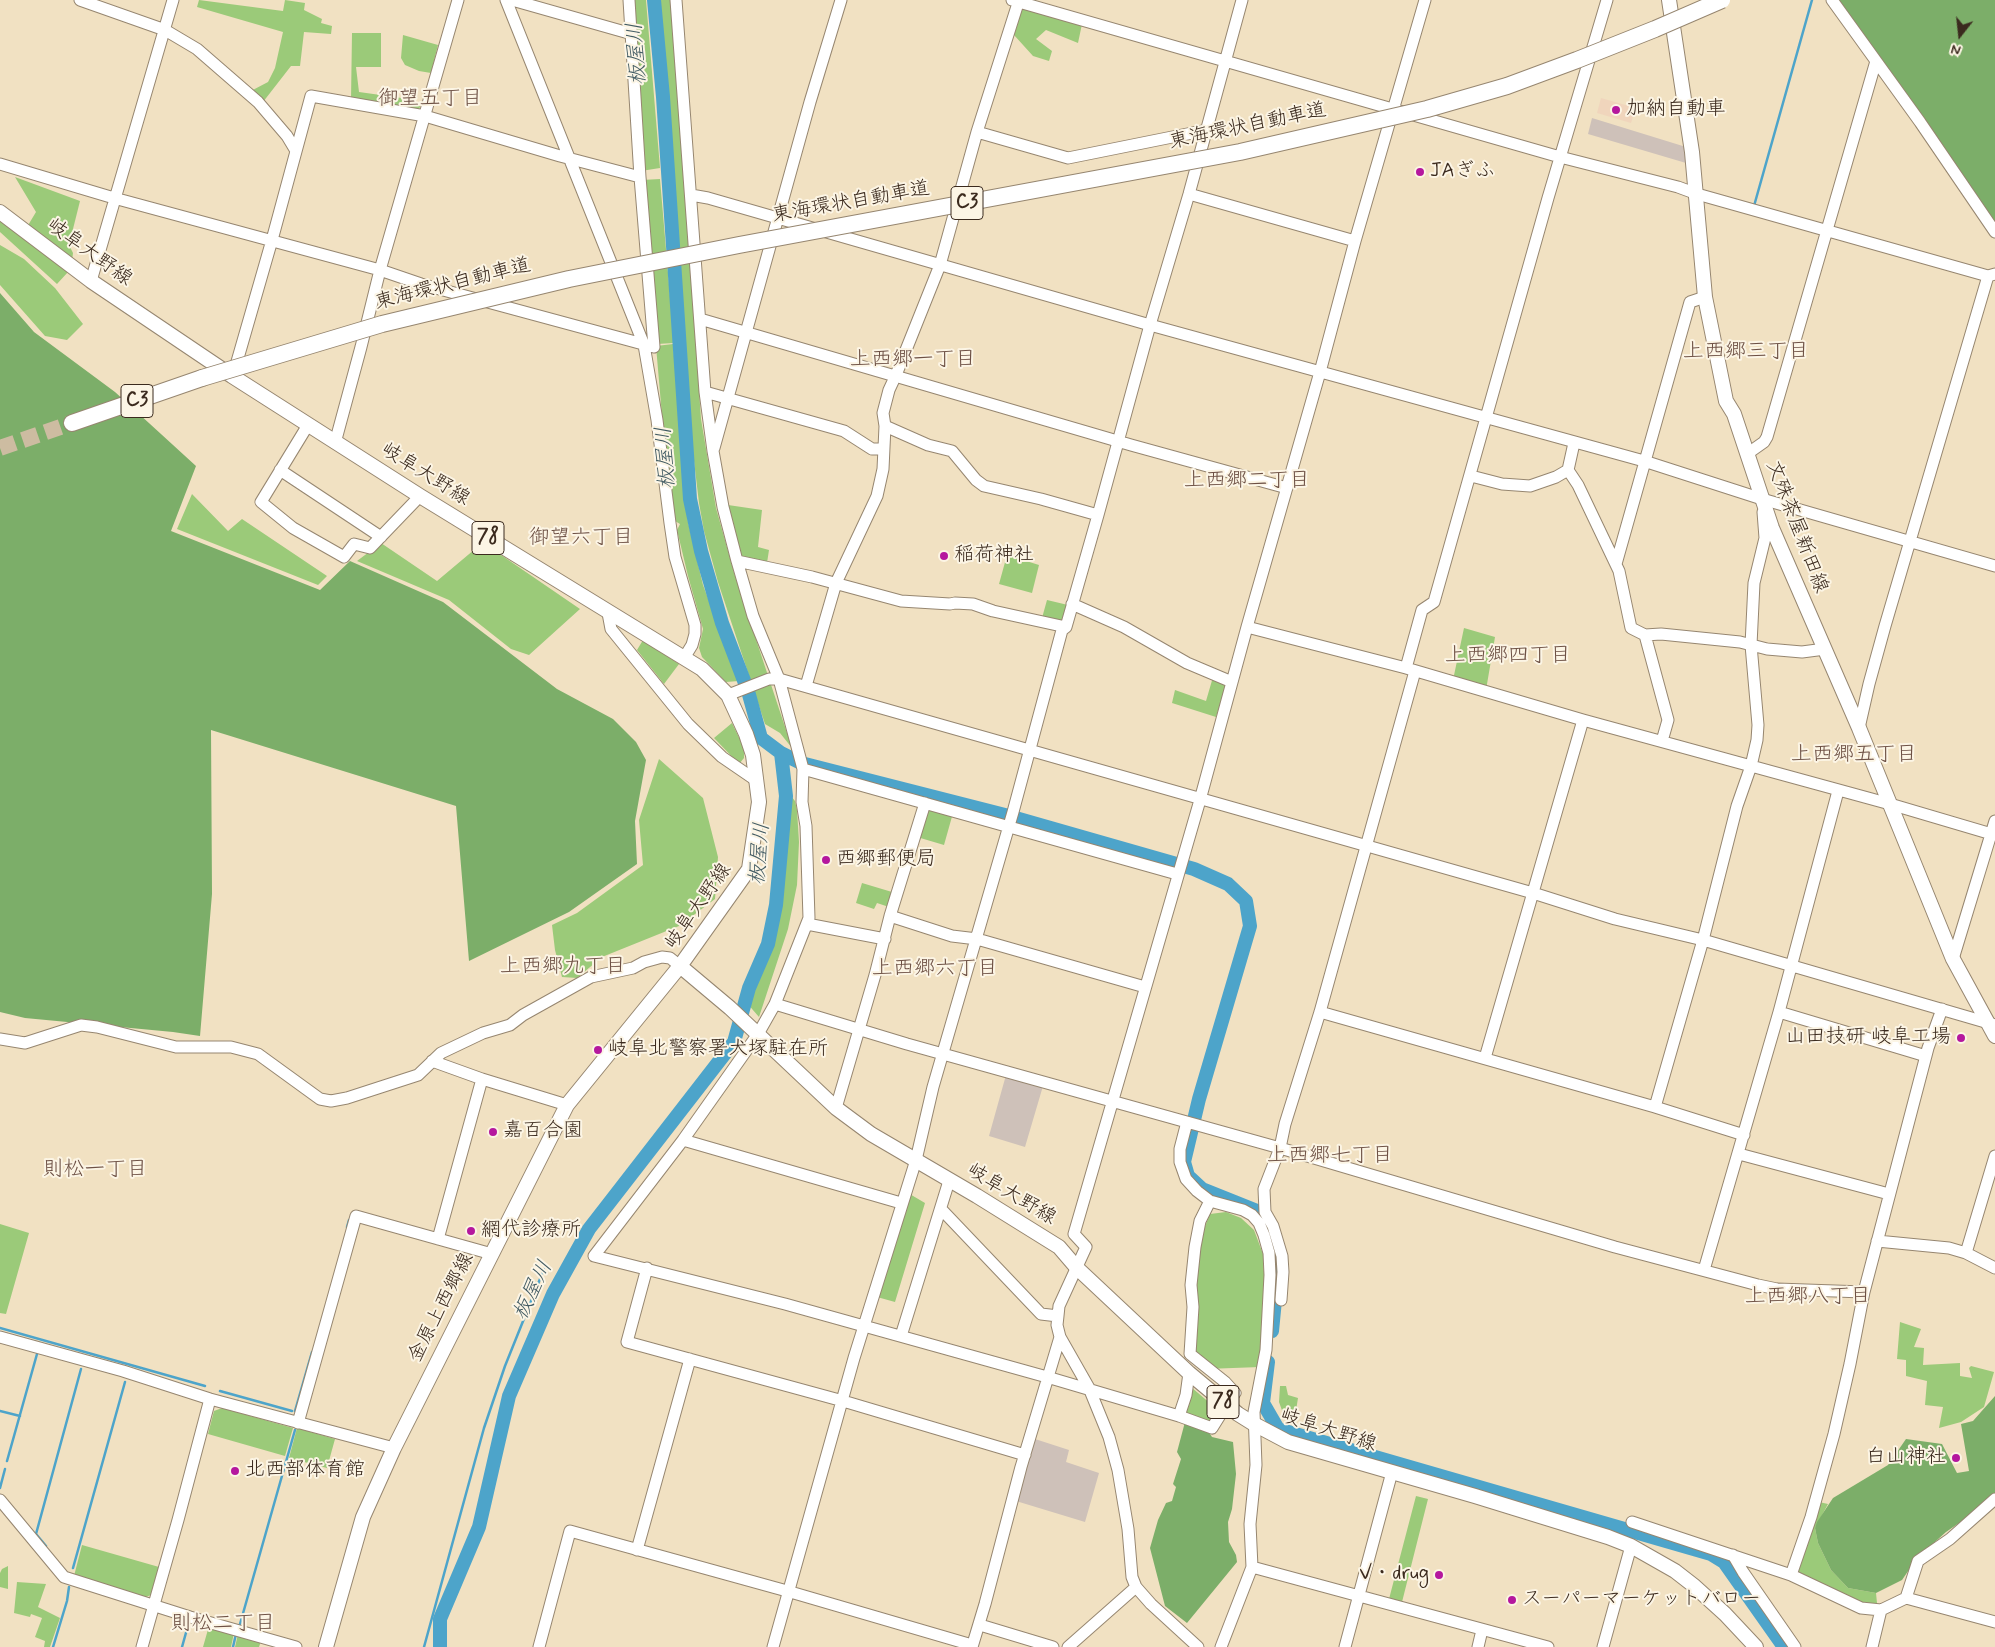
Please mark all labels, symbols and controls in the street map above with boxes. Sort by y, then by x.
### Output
north arrow [1935,10,1985,60]
water label: 板屋川 [623,22,653,86]
text: N [1949,39,1963,59]
district label: 御望五丁目 [378,87,482,113]
place label: 加納自動車 [1626,98,1726,122]
street label: 東海環状自動車道 [1167,99,1329,155]
marker: 加納自動車 [1610,104,1622,116]
place label: JAぎふ [1430,160,1495,184]
marker: JAぎふ [1414,166,1426,178]
street label: 東海環状自動車道 [770,177,932,229]
road number: C3 [951,187,983,220]
street label: 岐阜大野線 [41,214,137,292]
street label: 東海環状自動車道 [372,254,534,316]
district label: 上西郷三丁目 [1683,340,1809,366]
district label: 上西郷一丁目 [850,348,976,374]
road number: C3 [121,384,153,418]
water label: 板屋川 [652,426,682,490]
street label: 岐阜大野線 [376,438,474,512]
street label: 文殊茶屋新田線 [1760,457,1832,597]
district label: 上西郷二丁目 [1184,469,1310,495]
road number: 78 [472,522,504,554]
district label: 御望六丁目 [529,526,633,552]
place label: 稲荷神社 [954,544,1034,568]
marker: 稲荷神社 [938,550,950,562]
district label: 上西郷四丁目 [1445,644,1571,670]
district label: 上西郷五丁目 [1791,743,1917,769]
water label: 板屋川 [746,822,776,886]
place label: 西郷郵便局 [836,848,936,872]
marker: 西郷郵便局 [820,854,832,866]
street label: 岐阜大野線 [660,859,738,955]
district label: 上西郷九丁目 [500,955,626,981]
district label: 上西郷六丁目 [872,957,998,983]
place label: 山田技研 岐阜工場 [1786,1026,1951,1050]
marker: 山田技研 岐阜工場 [1955,1032,1967,1044]
place label: 岐阜北警察署犬塚駐在所 [608,1038,828,1062]
marker: 岐阜北警察署犬塚駐在所 [592,1044,604,1056]
place label: 嘉百合園 [503,1120,583,1144]
marker: 嘉百合園 [487,1126,499,1138]
district label: 上西郷七丁目 [1267,1144,1393,1170]
district label: 則松一丁目 [43,1158,147,1184]
street label: 岐阜大野線 [962,1159,1060,1231]
place label: 網代診療所 [481,1219,581,1243]
marker: 網代診療所 [465,1225,477,1237]
street label: 金原上西郷線 [404,1249,480,1367]
water label: 板屋川 [509,1257,559,1325]
district label: 上西郷八丁目 [1745,1285,1871,1311]
road number: 78 [1207,1385,1239,1418]
street label: 岐阜大野線 [1277,1404,1379,1458]
place label: 白山神社 [1866,1446,1946,1470]
marker: 白山神社 [1950,1452,1962,1464]
place label: 北西部体育館 [245,1459,365,1483]
marker: 北西部体育館 [229,1465,241,1477]
place label: V・drug [1359,1563,1429,1587]
marker: V・drug [1433,1569,1445,1581]
place label: スーパーマーケットバロー [1522,1588,1761,1612]
marker: スーパーマーケットバロー [1506,1594,1518,1606]
district label: 則松二丁目 [171,1612,275,1638]

